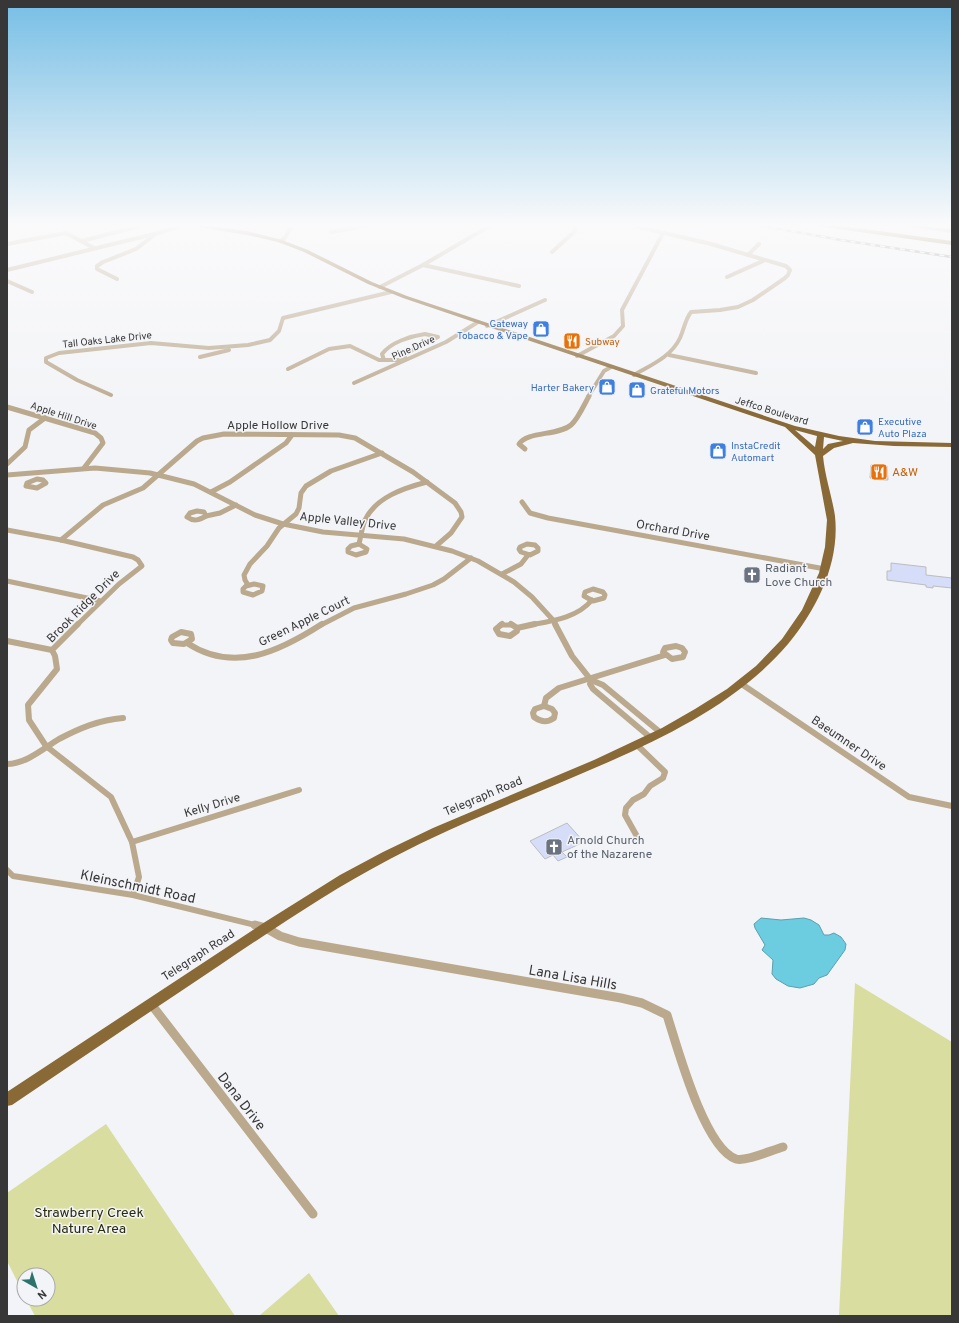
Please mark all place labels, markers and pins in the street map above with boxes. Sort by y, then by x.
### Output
place label: Gateway Tobacco & Vape [457,318,528,343]
shop icon: Gateway Tobacco & Vape [531,319,551,339]
restaurant icon: Subway [562,331,582,351]
place label: Subway [585,336,620,349]
shop icon: Harter Bakery [597,377,617,397]
shop icon: Grateful Motors [627,380,647,400]
place label: Harter Bakery [531,382,594,395]
place label: Grateful Motors [650,385,720,398]
place label: Executive Auto Plaza [878,416,926,441]
shop icon: Executive Auto Plaza [855,417,875,437]
place label: InstaCredit Automart [731,440,781,465]
shop icon: InstaCredit Automart [708,441,728,461]
restaurant icon: A&W [869,462,889,482]
place label: A&W [892,465,918,481]
place label: Radiant Love Church [765,561,832,591]
church icon: Radiant Love Church [742,565,762,585]
place label: Arnold Church of the Nazarene [567,833,652,863]
church icon: Arnold Church of the Nazarene [544,837,564,857]

